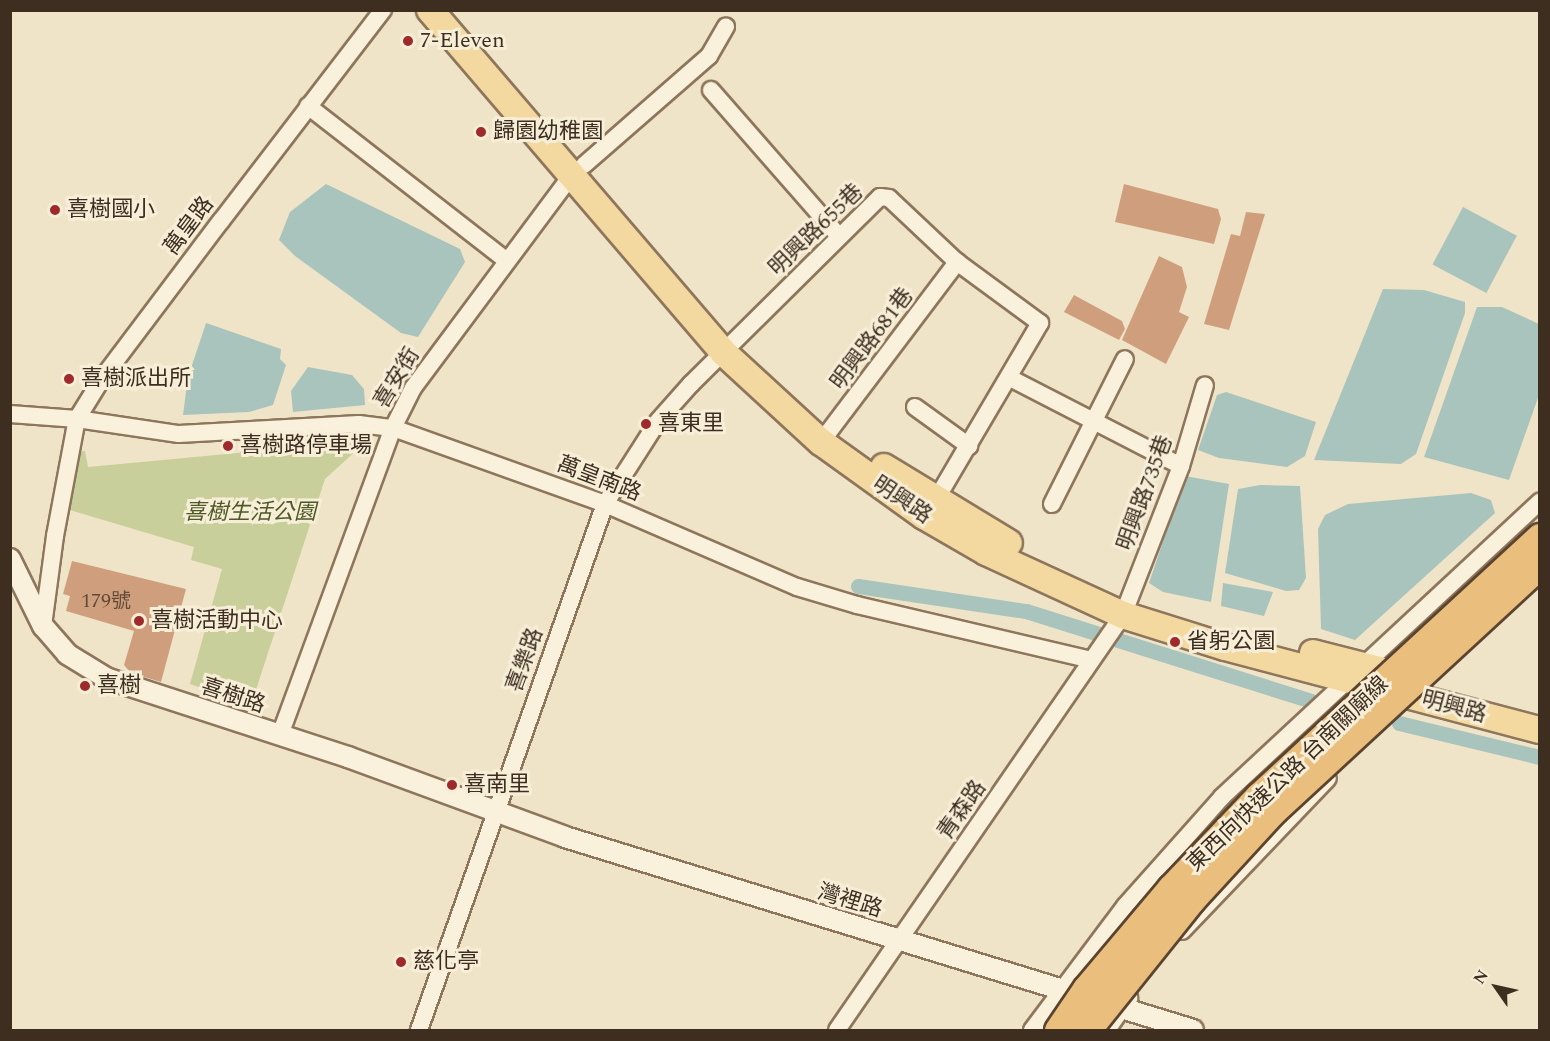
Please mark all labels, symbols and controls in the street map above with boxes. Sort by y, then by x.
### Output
place label: 7-Eleven [420,28,505,54]
marker: 7-Eleven [401,34,415,48]
place label: 歸園幼稚園 [493,119,603,145]
marker: 歸園幼稚園 [474,125,488,139]
street label: 明興路655巷 [763,178,869,282]
street label: 萬皇路 [159,192,219,260]
place label: 喜樹國小 [67,197,155,223]
marker: 喜樹國小 [48,203,62,217]
street label: 明興路681巷 [825,283,919,395]
street label: 喜安街 [369,343,425,413]
place label: 喜樹派出所 [81,366,191,392]
marker: 喜樹派出所 [62,372,76,386]
place label: 喜東里 [658,411,724,437]
marker: 喜東里 [639,417,653,431]
street label: 明興路735巷 [1112,432,1178,554]
place label: 喜樹路停車場 [240,433,372,459]
marker: 喜樹路停車場 [221,439,235,453]
street label: 萬皇南路 [553,451,645,507]
street label: 明興路 [867,471,937,529]
park label: 喜樹生活公園 [184,500,316,526]
house number: 179號 [81,589,131,613]
place label: 喜樹活動中心 [151,608,283,634]
marker: 喜樹活動中心 [132,614,146,628]
street label: 喜樂路 [501,624,549,696]
place label: 省躬公園 [1187,629,1275,655]
marker: 省躬公園 [1168,635,1182,649]
street label: 東西向快速公路 台南關廟線 [1182,671,1394,877]
place label: 喜樹 [97,673,141,699]
street label: 喜樹路 [198,673,268,719]
marker: 喜樹 [78,679,92,693]
street label: 明興路 [1419,686,1489,728]
place label: 喜南里 [464,772,530,798]
street label: 青森路 [932,775,992,845]
marker: 喜南里 [445,778,459,792]
street label: 灣裡路 [815,879,885,923]
place label: 慈化亭 [413,949,479,975]
marker: 慈化亭 [394,955,408,969]
north arrow [1466,957,1526,1017]
text: N [1467,965,1495,989]

